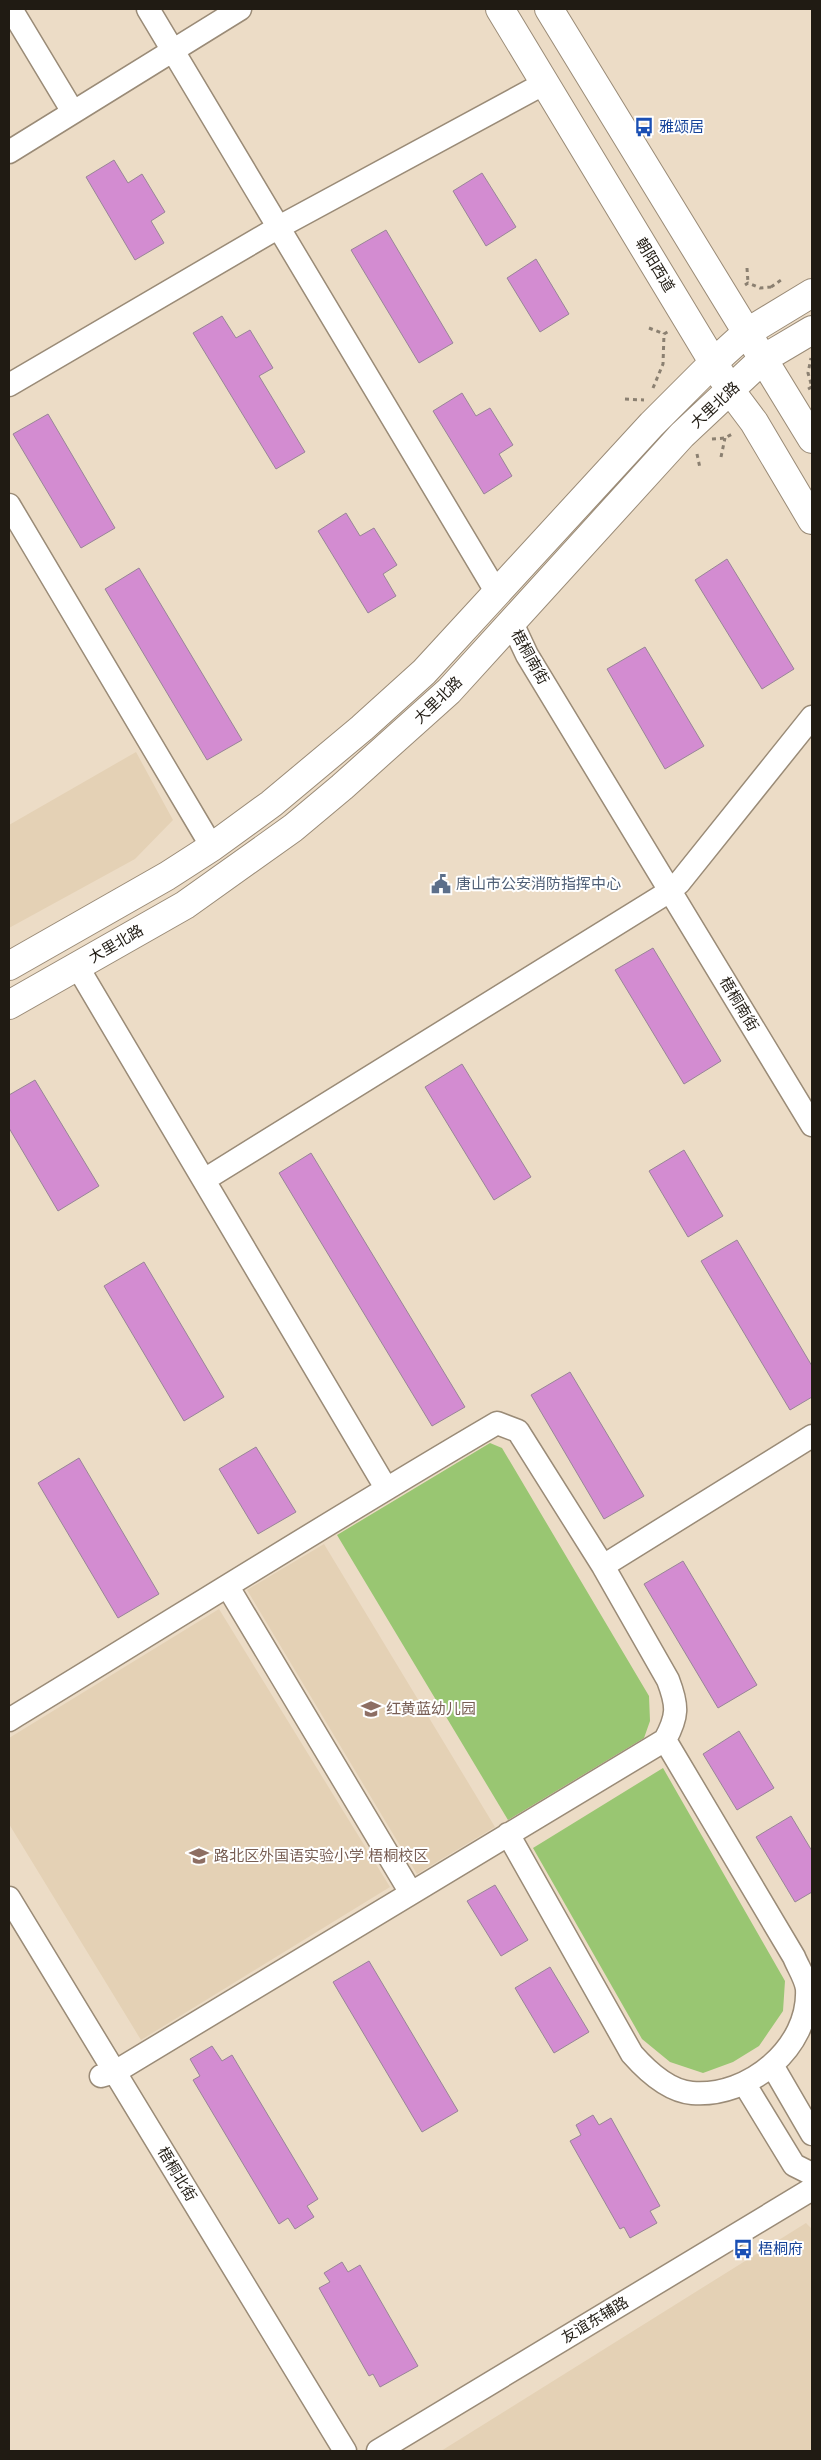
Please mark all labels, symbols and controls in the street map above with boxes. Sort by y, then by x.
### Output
bus stop icon: 雅颂居 [633,116,655,138]
place label: 雅颂居 [659,118,704,135]
street label: 朝阳西道 [633,235,678,295]
street label: 大里北路 [687,378,742,431]
street label: 梧桐南街 [508,626,552,687]
street label: 大里北路 [410,673,465,727]
public building icon: 唐山市公安消防指挥中心 [430,873,452,895]
place label: 唐山市公安消防指挥中心 [456,875,621,892]
street label: 大里北路 [86,921,146,966]
street label: 梧桐南街 [717,974,762,1034]
school or university icon: 红黄蓝幼儿园 [360,1698,382,1720]
place label: 红黄蓝幼儿园 [386,1700,476,1717]
school or university icon: 路北区外国语实验小学 梧桐校区 [188,1845,210,1867]
place label: 路北区外国语实验小学 梧桐校区 [214,1847,428,1864]
street label: 梧桐北街 [155,2144,200,2204]
bus stop icon: 梧桐府 [732,2238,754,2260]
place label: 梧桐府 [758,2240,803,2257]
street label: 友谊东辅路 [558,2293,631,2346]

